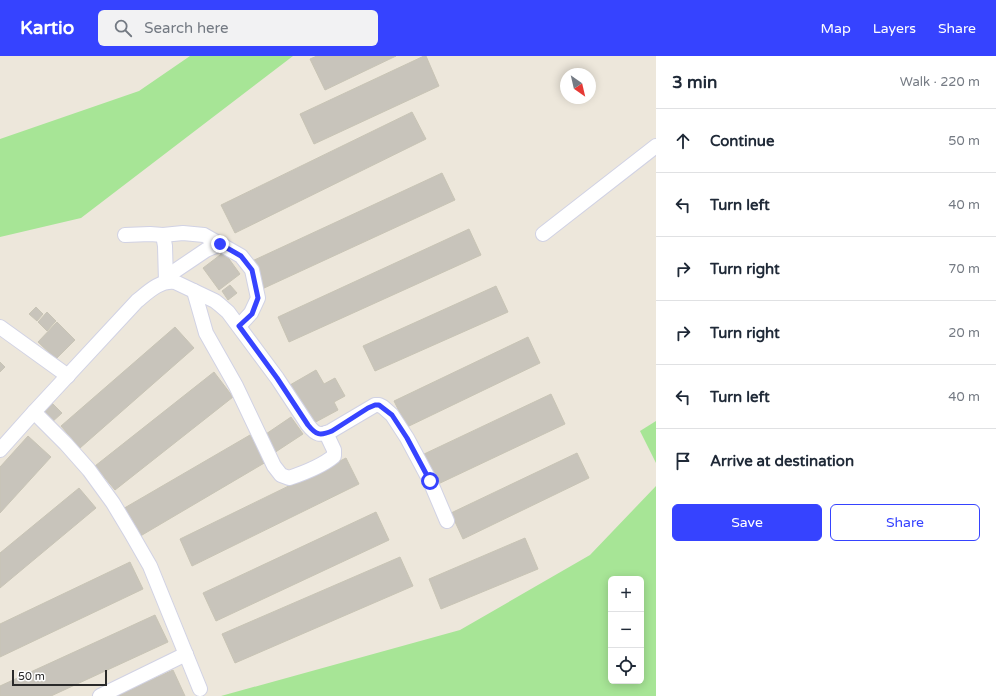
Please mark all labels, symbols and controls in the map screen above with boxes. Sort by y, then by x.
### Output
search box [98,10,378,46]
text: Kartio [20,17,74,39]
icon: search [112,17,134,39]
text: Search here [144,19,229,37]
text: Map [821,20,851,37]
text: Layers [873,20,916,37]
text: Share [938,20,976,37]
north arrow [560,68,596,104]
text: 3 min [672,72,717,93]
text: Walk · 220 m [900,74,980,90]
icon: ahead [672,130,694,152]
text: Continue [710,132,774,150]
text: 50 m [948,133,980,149]
icon: left [672,194,694,216]
text: Turn left [710,196,770,214]
text: 40 m [948,197,980,213]
route end [211,235,229,253]
icon: right [672,258,694,280]
text: Turn right [710,260,780,278]
text: 70 m [948,261,980,277]
icon: right [672,322,694,344]
text: Turn right [710,324,780,342]
text: 20 m [948,325,980,341]
icon: left [672,386,694,408]
text: Turn left [710,388,770,406]
text: 40 m [948,389,980,405]
icon: arrive [672,450,694,472]
text: Arrive at destination [710,452,854,470]
route start [421,472,439,490]
button: Save [672,504,822,541]
button: Share [830,504,980,541]
map controls [608,576,644,684]
button: + [608,576,644,612]
button: − [608,612,644,648]
button: locate [608,648,644,684]
scale bar [12,668,107,687]
text: 50 m [18,670,45,683]

